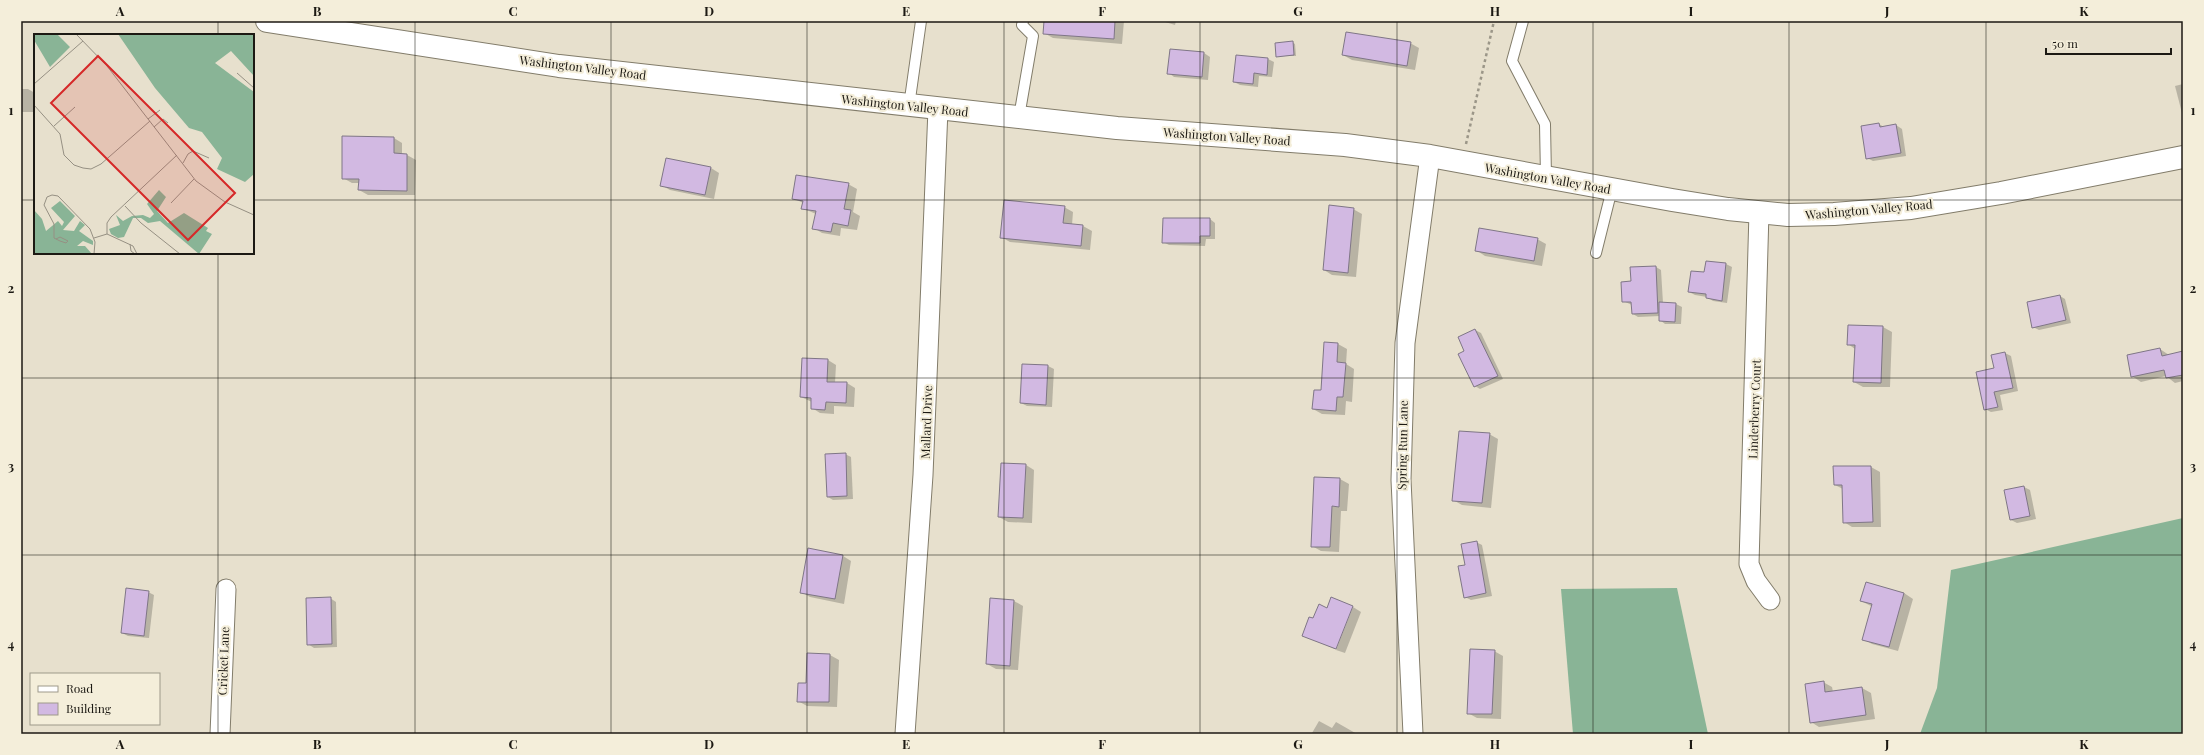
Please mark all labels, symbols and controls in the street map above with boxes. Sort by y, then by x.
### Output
text: A [115,2,125,19]
text: B [313,2,322,19]
text: C [508,2,518,19]
text: D [704,2,714,19]
text: E [902,2,910,19]
text: F [1098,2,1106,19]
text: G [1293,2,1303,19]
text: H [1490,2,1500,19]
text: I [1689,2,1694,19]
text: J [1884,2,1890,19]
text: K [2079,2,2089,19]
scale bar [2046,30,2171,56]
inset map [34,34,254,254]
text: 50 m [2052,35,2078,51]
street label: Washington Valley Road [518,51,647,83]
street label: Washington Valley Road [840,90,969,120]
text: 1 [9,101,14,118]
text: 1 [2191,101,2196,118]
street label: Washington Valley Road [1162,123,1291,148]
street label: Washington Valley Road [1483,159,1612,197]
street label: Washington Valley Road [1804,195,1933,223]
text: 2 [8,279,15,296]
text: 2 [2190,279,2197,296]
street label: Linderberry Court [1744,358,1764,459]
street label: Mallard Drive [917,385,935,459]
street label: Spring Run Lane [1393,400,1411,490]
text: 3 [8,457,14,474]
text: 3 [2190,457,2196,474]
street label: Cricket Lane [214,626,232,696]
text: 4 [8,635,15,652]
text: 4 [2190,635,2197,652]
legend [30,673,160,725]
text: Road [66,680,93,696]
text: Building [66,700,112,716]
text: A [115,735,125,752]
text: B [313,735,322,752]
text: C [508,735,518,752]
text: D [704,735,714,752]
text: E [902,735,910,752]
text: F [1098,735,1106,752]
text: G [1293,735,1303,752]
text: H [1490,735,1500,752]
text: I [1689,735,1694,752]
text: J [1884,735,1890,752]
text: K [2079,735,2089,752]

